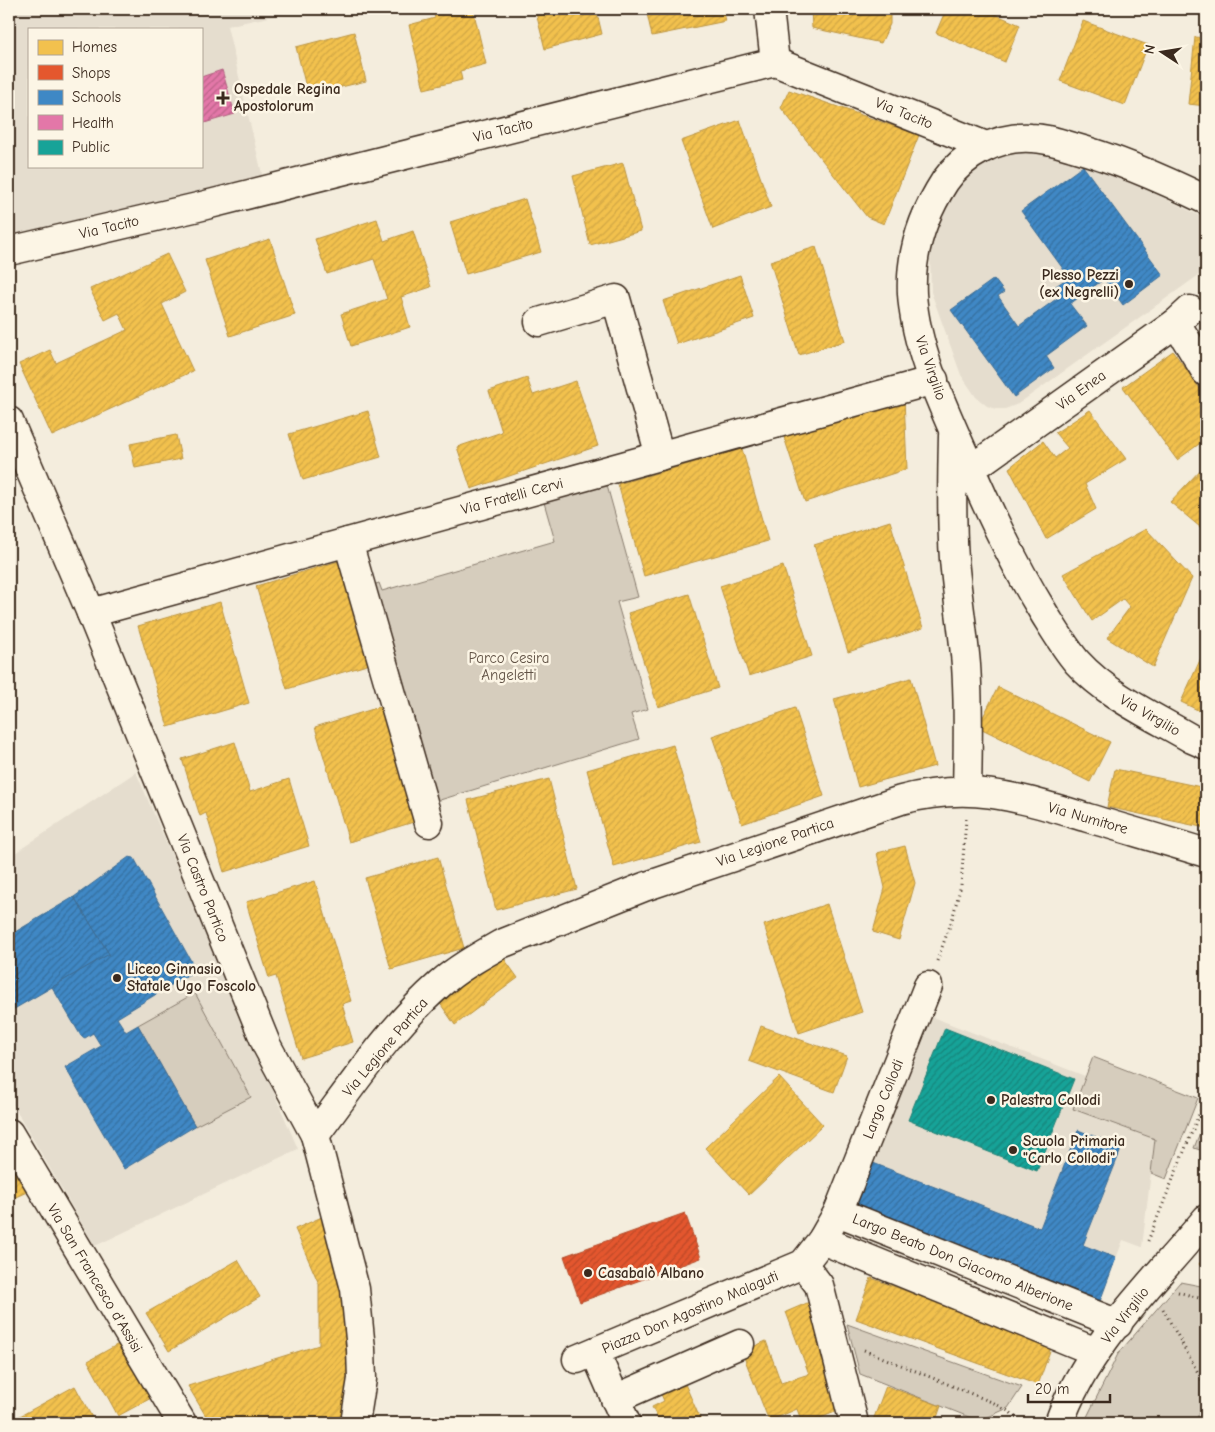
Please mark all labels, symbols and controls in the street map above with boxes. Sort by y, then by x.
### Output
legend [28,28,202,168]
north arrow [1138,28,1188,78]
text: Homes [72,38,117,56]
text: N [1141,43,1159,56]
text: Shops [72,64,110,82]
place label: Ospedale Regina Apostolorum [234,80,341,115]
text: Schools [72,88,121,106]
marker: Ospedale Regina Apostolorum [216,91,230,105]
street label: Via Tacito [872,93,936,133]
text: Health [72,114,114,132]
street label: Via Tacito [471,114,535,146]
text: Public [72,138,110,156]
street label: Via Tacito [77,211,141,243]
place label: Plesso Pezzi (ex Negrelli) [1039,266,1119,301]
marker: Plesso Pezzi (ex Negrelli) [1123,278,1135,290]
street label: Via Virgilio [912,333,950,403]
street label: Via Enea [1053,366,1109,414]
street label: Via Fratelli Cervi [459,474,565,518]
park label: Parco Cesira Angeletti [469,649,549,684]
street label: Via Virgilio [1116,690,1184,740]
street label: Via Numitore [1046,798,1131,838]
street label: Via Legione Partica [714,813,836,871]
street label: Via Castro Partico [173,831,233,945]
place label: Liceo Ginnasio Statale Ugo Foscolo [127,960,256,995]
marker: Liceo Ginnasio Statale Ugo Foscolo [111,972,123,984]
street label: Via Legione Partica [339,994,431,1100]
street label: Largo Collodi [859,1057,907,1141]
place label: Palestra Collodi [1001,1091,1101,1109]
marker: Palestra Collodi [985,1094,997,1106]
place label: Scuola Primaria "Carlo Collodi" [1023,1132,1125,1167]
marker: Scuola Primaria "Carlo Collodi" [1007,1144,1019,1156]
street label: Via San Francesco d'Assisi [43,1200,147,1356]
street label: Largo Beato Don Giacomo Alberione [850,1209,1076,1315]
place label: Casabalò Albano [598,1264,704,1282]
marker: Casabalò Albano [582,1267,594,1279]
street label: Piazza Don Agostino Malaguti [599,1267,781,1357]
street label: Via Virgilio [1097,1283,1153,1347]
scale bar [1028,1372,1110,1404]
text: 20 m [1035,1380,1069,1398]

